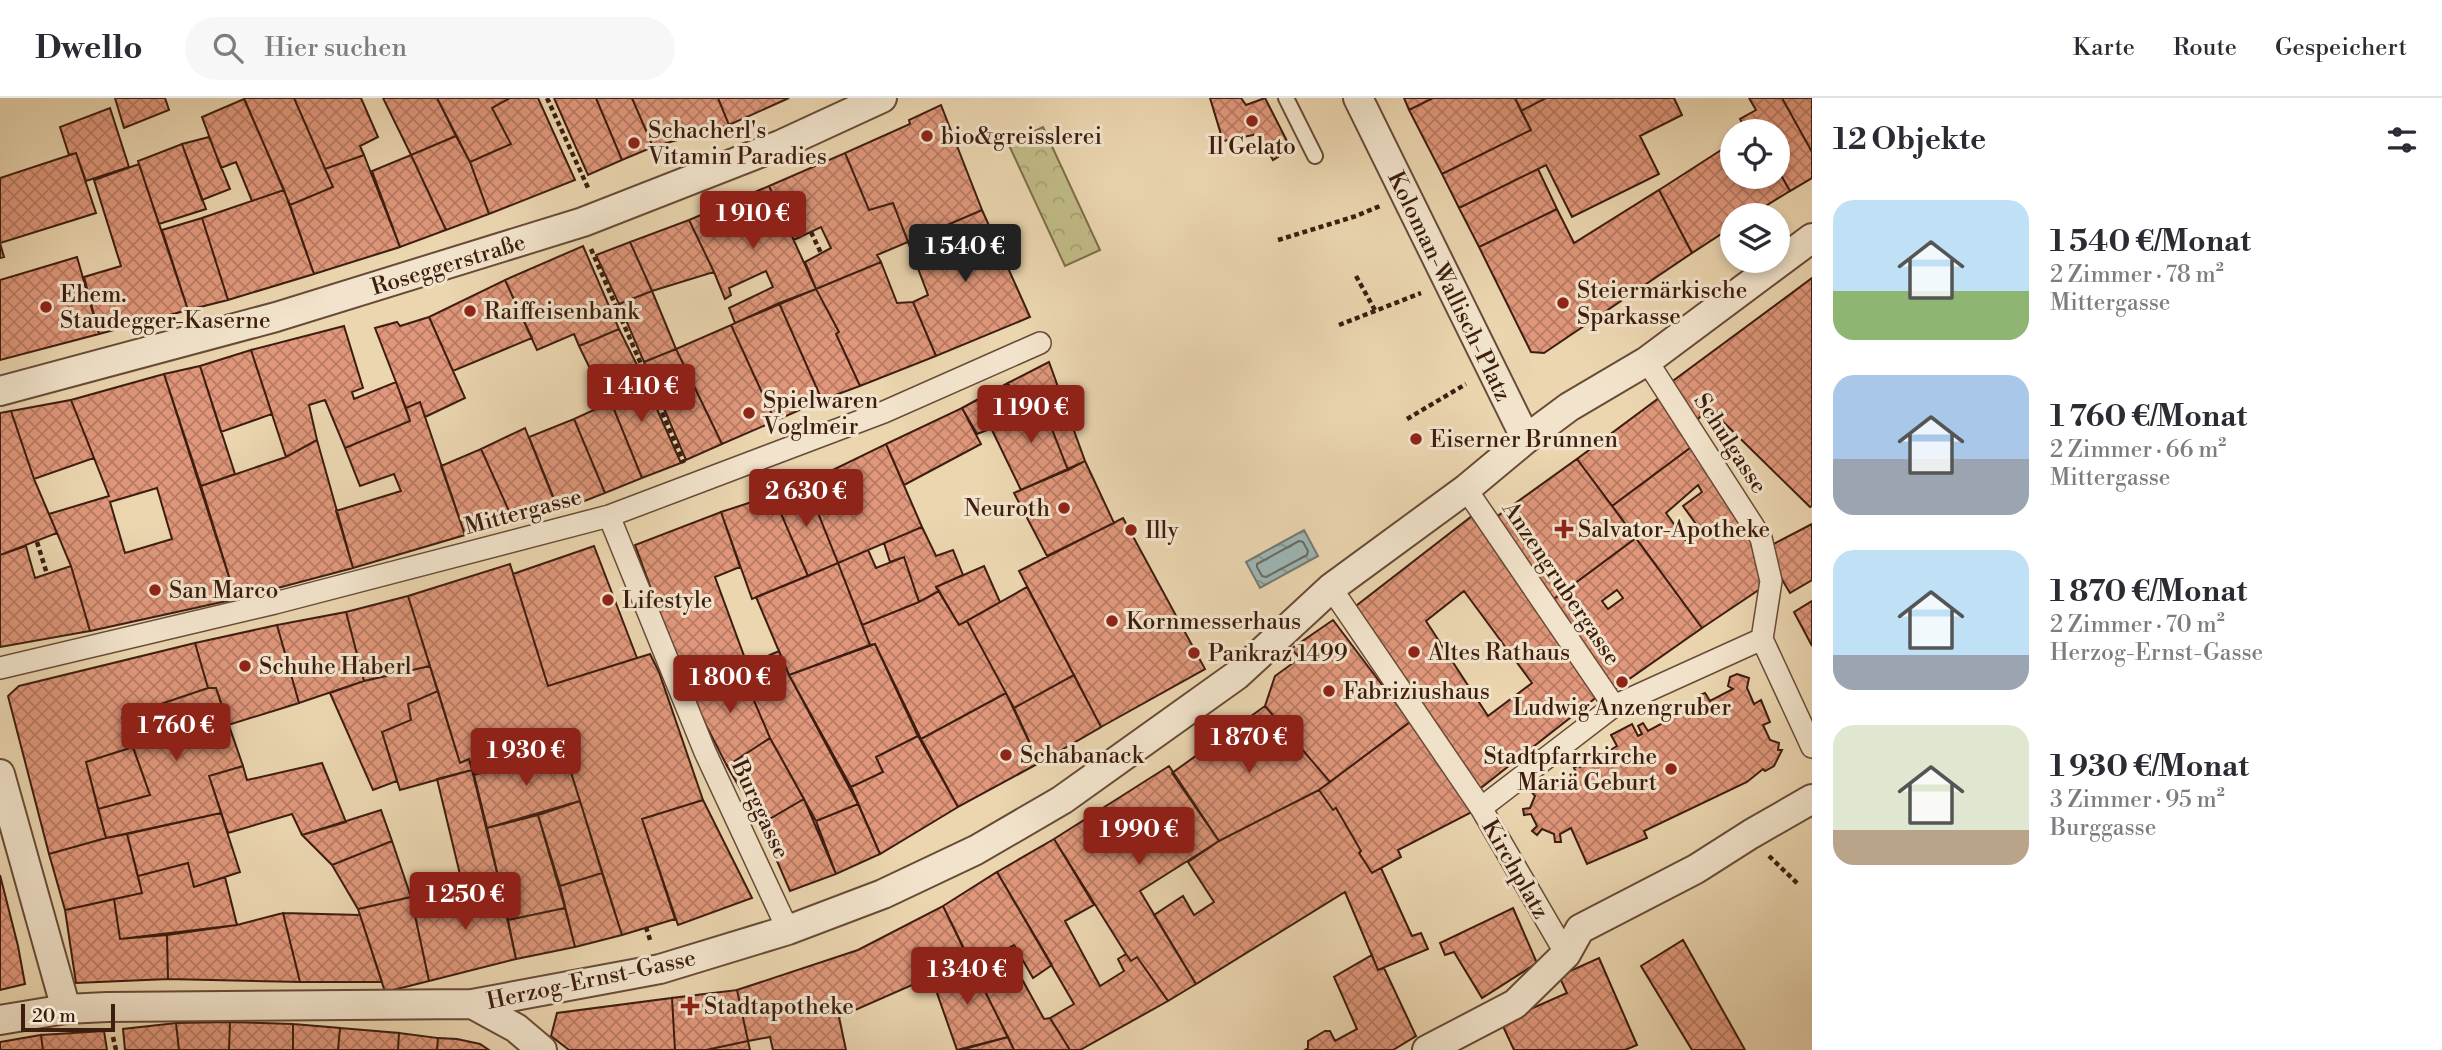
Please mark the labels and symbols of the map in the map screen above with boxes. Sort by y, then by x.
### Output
marker: Il Gelato [1244,113,1260,129]
place label: Schacherl's Vitamin Paradies [647,117,827,171]
place label: bio&greisslerei [941,123,1102,151]
marker: bio&greisslerei [919,128,935,144]
place label: Il Gelato [1208,133,1296,161]
marker: Schacherl's Vitamin Paradies [626,135,642,151]
street label: Koloman-Wallisch-Platz [1381,167,1517,406]
pin: 1 910 € [688,192,818,251]
pin: 1 540 € [900,225,1030,284]
street label: Roseggerstraße [368,228,529,302]
place label: Steiermärkische Sparkasse [1577,277,1747,331]
place label: Ehem. Staudegger-Kaserne [60,281,271,335]
marker: Steiermärkische Sparkasse [1555,295,1571,311]
place label: Raiffeisenbank [484,298,640,326]
marker: Ehem. Staudegger-Kaserne [38,299,54,315]
marker: Raiffeisenbank [462,303,478,319]
pin: 1 410 € [576,364,706,424]
pin: 1 190 € [966,386,1096,445]
place label: Spielwaren Voglmeir [762,387,878,441]
street label: Schulgasse [1687,388,1773,499]
marker: Spielwaren Voglmeir [741,405,757,421]
place label: Eiserner Brunnen [1430,426,1618,454]
marker: Eiserner Brunnen [1408,431,1424,447]
pin: 2 630 € [741,470,871,529]
street label: Mittergasse [461,483,585,541]
place label: Neuroth [964,495,1050,523]
street label: Anzengrubergasse [1495,495,1626,671]
marker: Neuroth [1056,500,1072,516]
place label: Salvator-Apotheke [1578,516,1770,544]
place label: Illy [1145,517,1179,545]
marker: Salvator-Apotheke [1556,521,1572,537]
marker: Illy [1123,522,1139,538]
place label: San Marco [169,577,278,605]
marker: San Marco [147,582,163,598]
place label: Lifestyle [622,587,712,615]
marker: Lifestyle [600,592,616,608]
place label: Kornmesserhaus [1126,608,1301,636]
marker: Kornmesserhaus [1104,613,1120,629]
place label: Altes Rathaus [1427,639,1570,667]
place label: Pankraz 1499 [1208,640,1348,668]
marker: Altes Rathaus [1406,644,1422,660]
marker: Pankraz 1499 [1186,645,1202,661]
place label: Schuhe Haberl [259,653,412,681]
pin: 1 800 € [665,656,795,715]
marker: Schuhe Haberl [237,658,253,674]
marker: Ludwig Anzengruber [1614,674,1630,690]
place label: Fabriziushaus [1343,678,1490,706]
marker: Fabriziushaus [1321,683,1337,699]
place label: Ludwig Anzengruber [1513,694,1731,722]
pin: 1 760 € [111,704,241,763]
pin: 1 870 € [1184,716,1314,775]
pin: 1 930 € [461,728,591,788]
place label: Schabanack [1020,742,1145,770]
place label: Stadtpfarrkirche Mariä Geburt [1483,743,1657,797]
marker: Schabanack [998,747,1014,763]
street label: Burggasse [725,754,795,863]
marker: Stadtpfarrkirche Mariä Geburt [1663,761,1679,777]
pin: 1 990 € [1074,808,1204,867]
street label: Kirchplatz [1475,815,1555,924]
pin: 1 250 € [400,872,530,932]
street label: Herzog-Ernst-Gasse [484,944,698,1016]
pin: 1 340 € [902,948,1032,1007]
place label: Stadtapotheke [704,993,854,1021]
marker: Stadtapotheke [682,998,698,1014]
scale bar [21,1001,116,1033]

